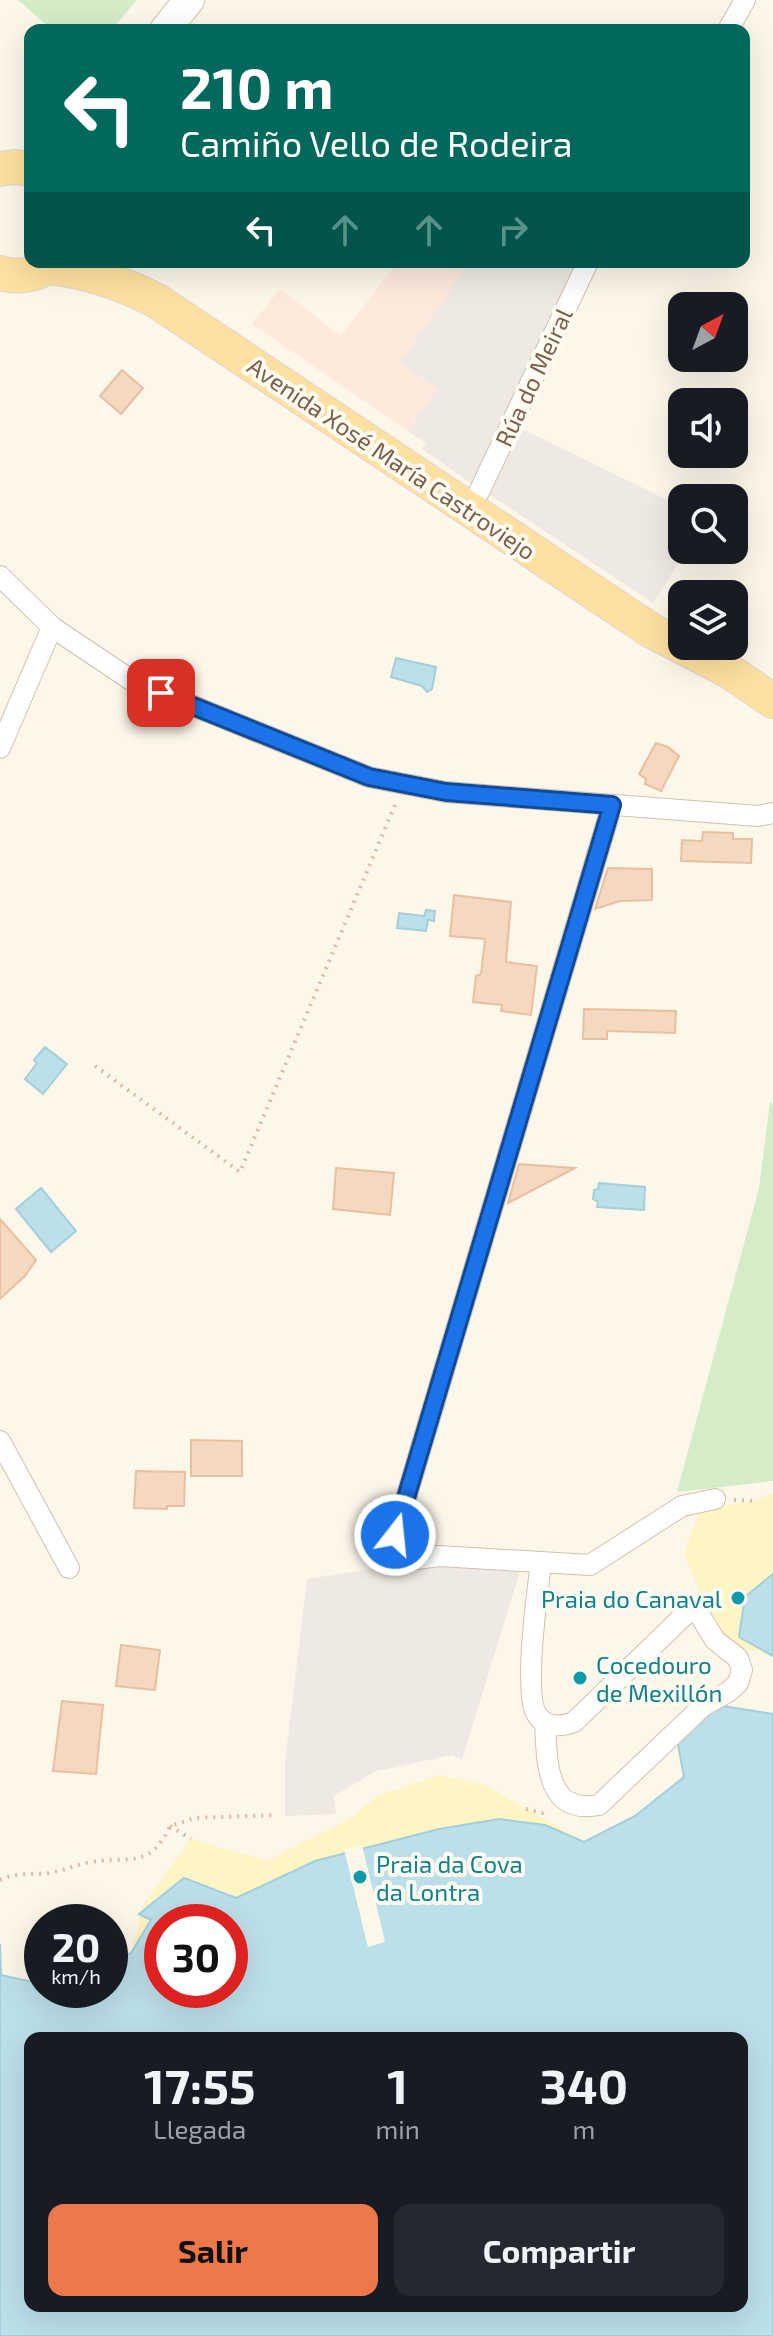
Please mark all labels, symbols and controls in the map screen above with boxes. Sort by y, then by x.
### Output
text: 210 m [180,53,334,120]
icon: left [48,56,152,160]
text: Camiño Vello de Rodeira [180,121,573,164]
icon: left [239,208,283,252]
icon: ahead [323,208,367,252]
icon: ahead [407,208,451,252]
icon: right [491,208,535,252]
north arrow [668,292,748,372]
map controls [668,292,748,660]
street label: Rúa do Meiral [488,303,578,451]
street label: Avenida Xosé María Castroviejo [243,351,541,565]
button: sound [668,388,748,468]
button: search [668,484,748,564]
button: layers [668,580,748,660]
pin [127,659,195,727]
icon: arrive [139,671,183,715]
position arrow [353,1493,437,1577]
place label: Praia do Canaval [541,1584,722,1613]
marker: Praia do Canaval [729,1589,747,1607]
place label: Cocedouro de Mexillón [596,1650,722,1707]
marker: Cocedouro de Mexillón [571,1669,589,1687]
place label: Praia da Cova da Lontra [376,1849,523,1906]
marker: Praia da Cova da Lontra [351,1868,369,1886]
speed limit sign: 30 [144,1904,248,2008]
text: 20 [52,1922,100,1970]
text: km/h [51,1964,101,1988]
text: 17:55 [144,2056,255,2114]
text: 1 [387,2056,408,2114]
text: 340 [540,2056,628,2114]
text: Llegada [153,2113,246,2144]
text: min [375,2113,420,2144]
text: m [573,2113,595,2144]
button: Salir [48,2204,378,2296]
button: Compartir [394,2204,724,2296]

